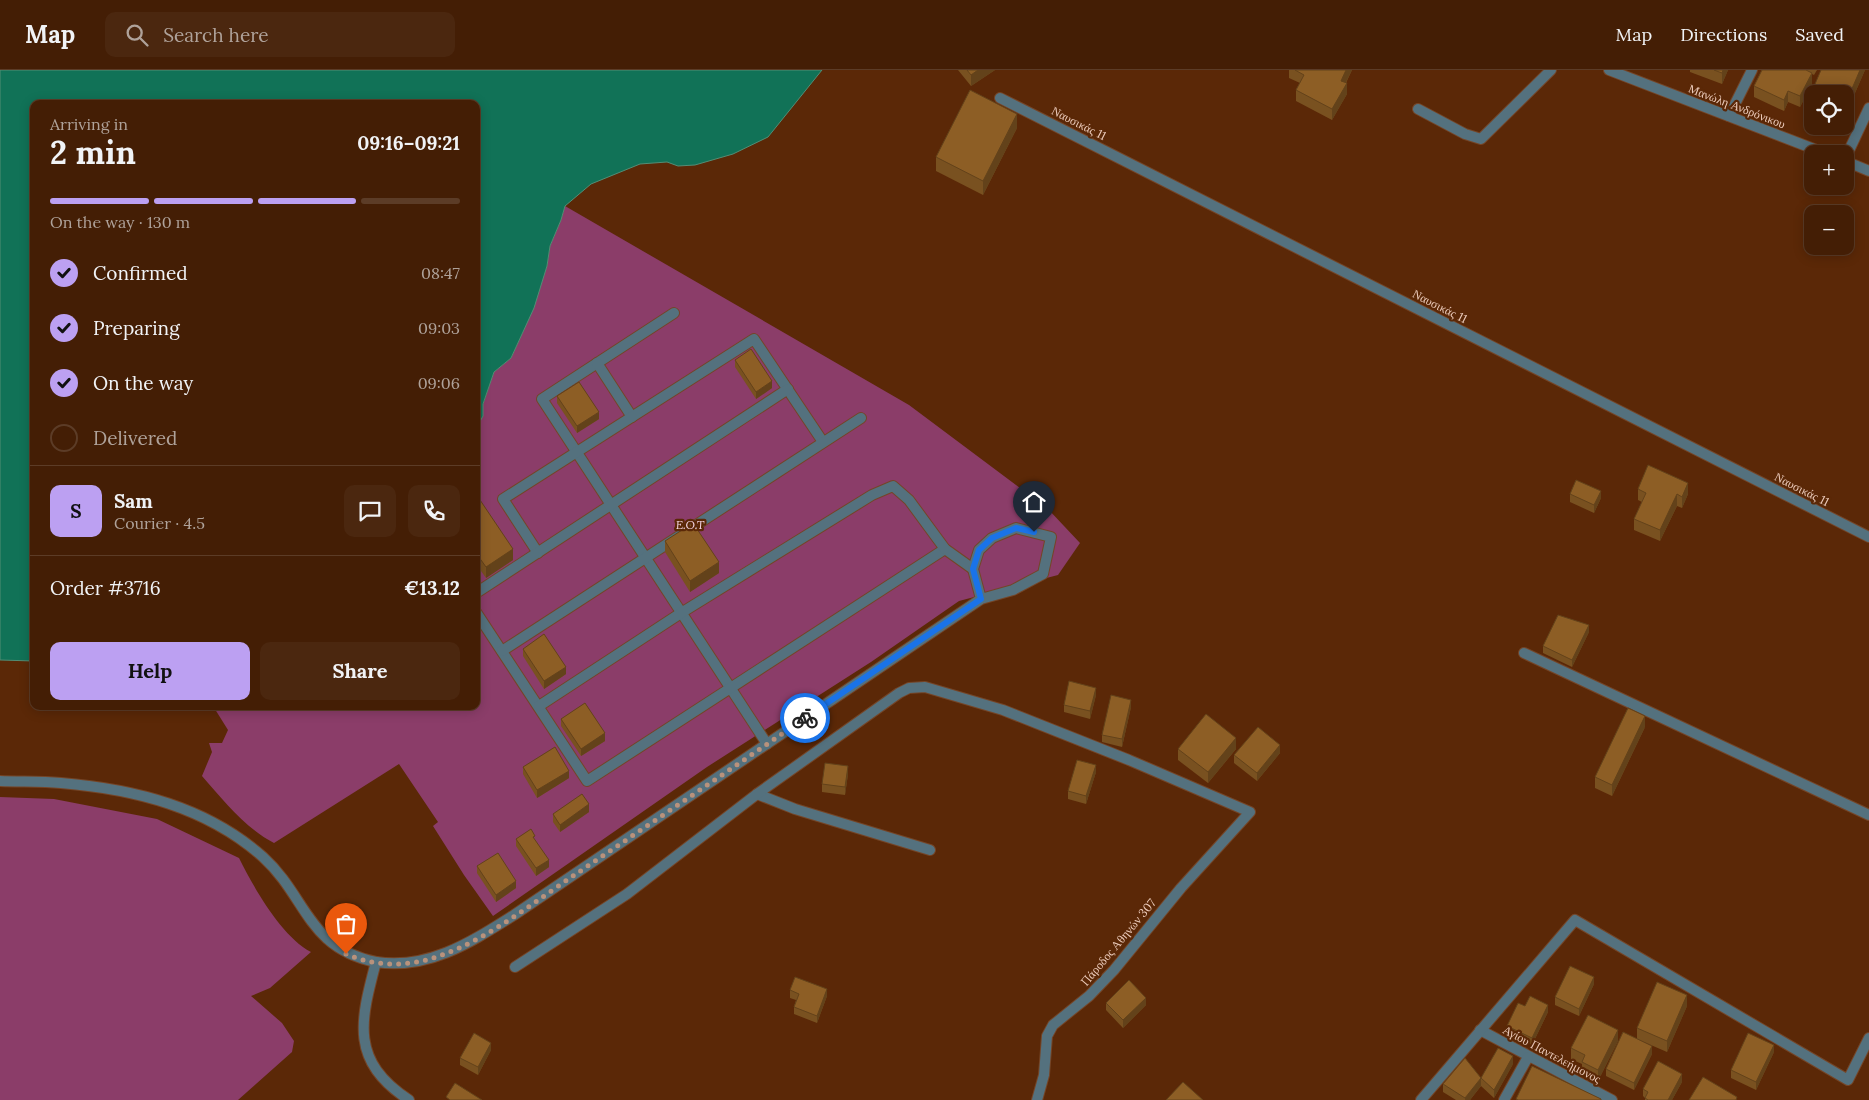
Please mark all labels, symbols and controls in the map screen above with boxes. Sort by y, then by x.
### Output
search box [105,12,455,57]
text: Map [25,19,75,50]
icon: search [123,21,151,49]
text: Search here [163,23,269,47]
text: Map [1616,23,1652,46]
text: Directions [1680,23,1767,46]
text: Saved [1795,23,1844,46]
street label: Μανώλη Ανδρόνικου [1686,81,1788,131]
map controls [1804,85,1854,255]
button: locate [1804,85,1854,135]
street label: Ναυσικάς 11 [1049,103,1109,143]
text: Arriving in [50,114,128,134]
text: 09:16–09:21 [357,131,460,155]
text: 2 min [50,132,136,173]
button: + [1804,145,1854,195]
button: − [1804,205,1854,255]
text: On the way · 130 m [50,212,190,232]
icon: check [50,259,78,287]
text: Confirmed [93,261,188,285]
text: 08:47 [421,263,460,283]
street label: Ναυσικάς 11 [1410,286,1470,326]
icon: check [50,314,78,342]
text: Preparing [93,316,180,340]
text: 09:03 [418,318,460,338]
icon: check [50,369,78,397]
text: On the way [93,371,193,395]
text: 09:06 [418,373,460,393]
text: Delivered [93,426,177,450]
street label: Ναυσικάς 11 [1772,469,1832,509]
pin [1013,481,1055,532]
button: chat [344,485,396,537]
button: phone [408,485,460,537]
icon: home [1020,488,1048,516]
text: Sam [114,489,153,513]
text: S [70,499,82,523]
text: Courier · 4.5 [114,513,205,533]
park label: E.O.T [676,517,705,532]
text: Order #3716 [50,576,161,600]
text: €13.12 [404,576,460,600]
button: Help [50,642,250,700]
button: Share [260,642,460,700]
courier [780,693,830,743]
icon: bike [791,704,819,732]
street label: Πάροδος Αθηνών 307 [1077,895,1159,989]
pin [325,903,367,954]
icon: bag [332,910,360,938]
street label: Αγίου Παντελεήμονος [1500,1022,1604,1086]

